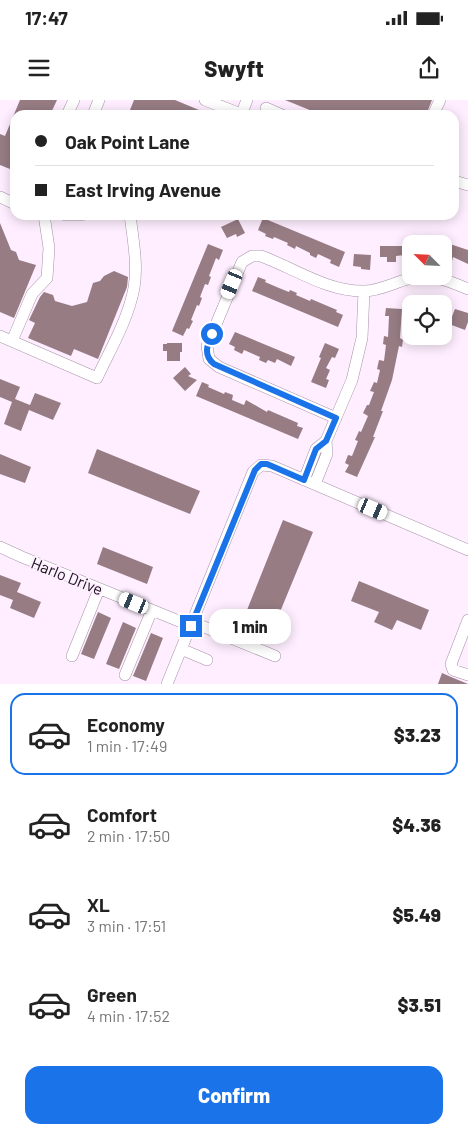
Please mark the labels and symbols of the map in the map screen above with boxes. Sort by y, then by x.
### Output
north arrow [402,235,452,285]
car [219,267,244,301]
route start [201,323,223,345]
car [356,496,389,522]
street label: Harlo Drive [29,553,106,599]
car [117,590,150,616]
callout: 1 min [208,608,291,644]
route end [180,615,202,637]

